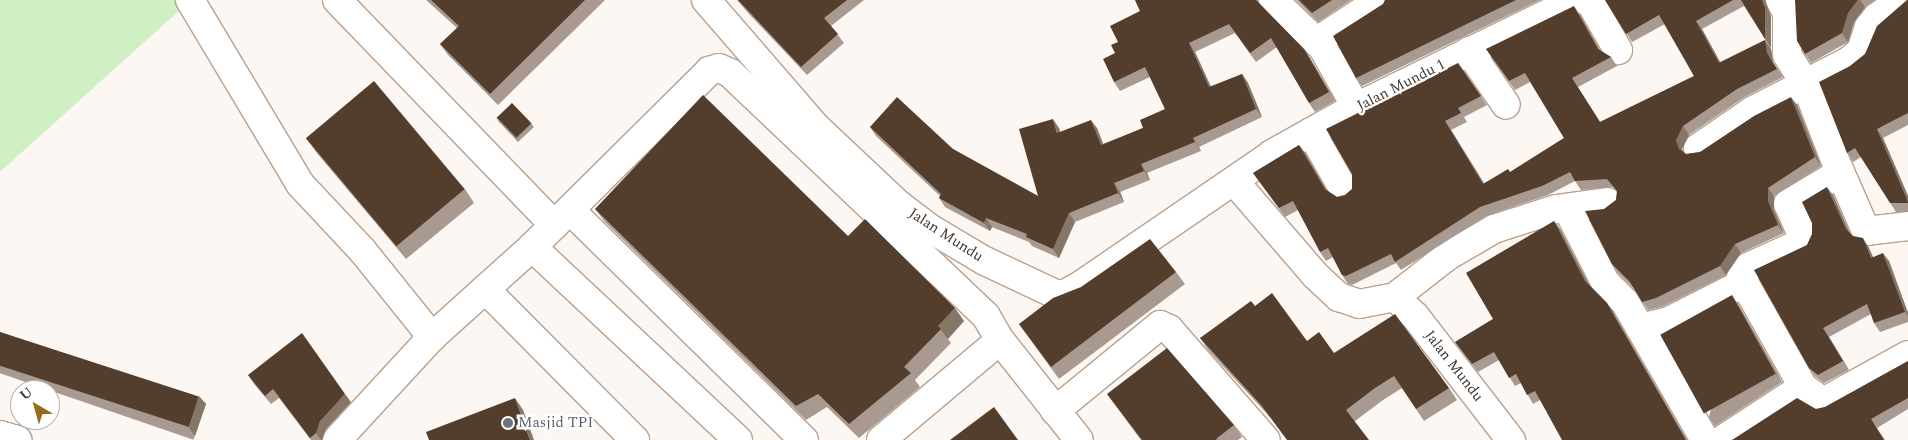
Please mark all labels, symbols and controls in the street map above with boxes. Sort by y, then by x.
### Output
street label: Jalan Mundu 1 [1354,55,1448,115]
street label: Jalan Mundu [905,204,987,266]
street label: Jalan Mundu [1421,327,1487,405]
north arrow [10,380,60,430]
text: U [15,382,37,405]
place label: Masjid TPI [518,414,593,432]
marker: Masjid TPI [502,417,514,429]

